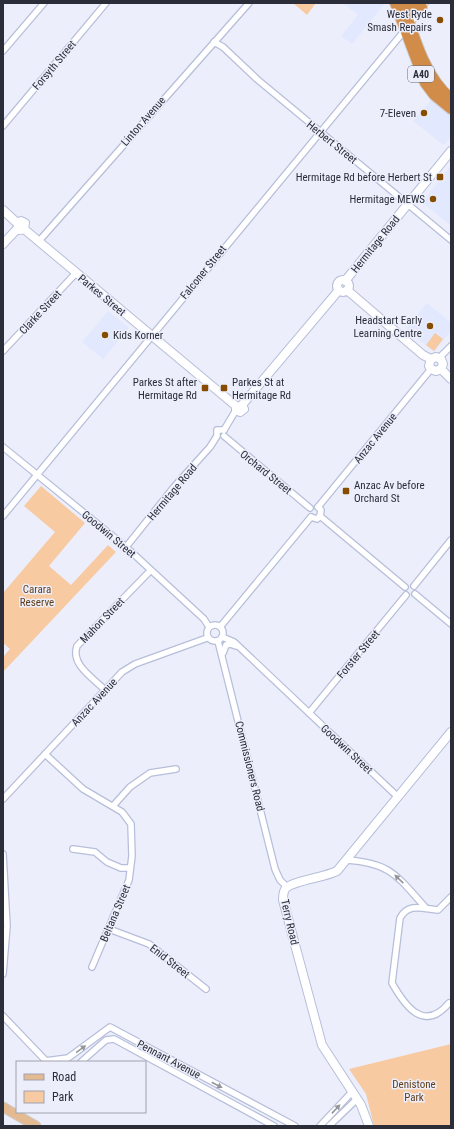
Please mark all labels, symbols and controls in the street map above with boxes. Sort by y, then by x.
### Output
place label: West Ryde Smash Repairs [367,8,432,34]
marker: West Ryde Smash Repairs [435,15,445,25]
street label: Forsyth Street [30,38,79,93]
road number: A40 [408,66,434,82]
street label: Linton Avenue [118,94,168,149]
place label: 7-Eleven [380,107,416,120]
marker: 7-Eleven [419,108,429,118]
street label: Herbert Street [304,118,360,167]
place label: Hermitage Rd before Herbert St [296,171,432,184]
marker: Hermitage Rd before Herbert St [435,172,445,182]
place label: Hermitage MEWS [349,193,425,206]
marker: Hermitage MEWS [428,194,438,204]
street label: Hermitage Road [348,213,402,276]
street label: Falconer Street [178,243,229,302]
street label: Parkes Street [75,272,128,319]
street label: Clarke Street [17,288,64,337]
place label: Headstart Early Learning Centre [353,314,422,340]
marker: Headstart Early Learning Centre [425,321,435,331]
place label: Kids Korner [113,329,164,342]
marker: Kids Korner [100,330,110,340]
place label: Parkes St after Hermitage Rd [133,376,198,402]
place label: Parkes St at Hermitage Rd [232,376,291,402]
marker: Parkes St after Hermitage Rd [200,383,210,393]
marker: Parkes St at Hermitage Rd [219,383,229,393]
street label: Anzac Avenue [351,411,400,466]
street label: Orchard Street [237,448,294,497]
street label: Hermitage Road [145,461,200,523]
place label: Anzac Av before Orchard St [354,479,425,505]
marker: Anzac Av before Orchard St [341,486,351,496]
street label: Goodwin Street [79,508,138,561]
park label: Carara Reserve [20,583,54,609]
street label: Mahon Street [78,595,127,646]
street label: Forster Street [334,627,382,681]
street label: Anzac Avenue [69,676,120,729]
street label: Commissioners Road [232,720,267,813]
street label: Goodwin Street [318,722,375,777]
one-way arrow [394,874,404,883]
street label: Beltana Street [98,883,133,944]
street label: Terry Road [278,898,301,946]
street label: Enid Street [147,942,192,981]
street label: Pennant Avenue [135,1037,203,1082]
one-way arrow [75,1045,86,1053]
legend [16,1061,146,1113]
text: Road [52,1070,76,1084]
park label: Denistone Park [392,1078,436,1104]
one-way arrow [211,1081,223,1088]
text: Park [52,1090,74,1104]
one-way arrow [331,1104,341,1114]

